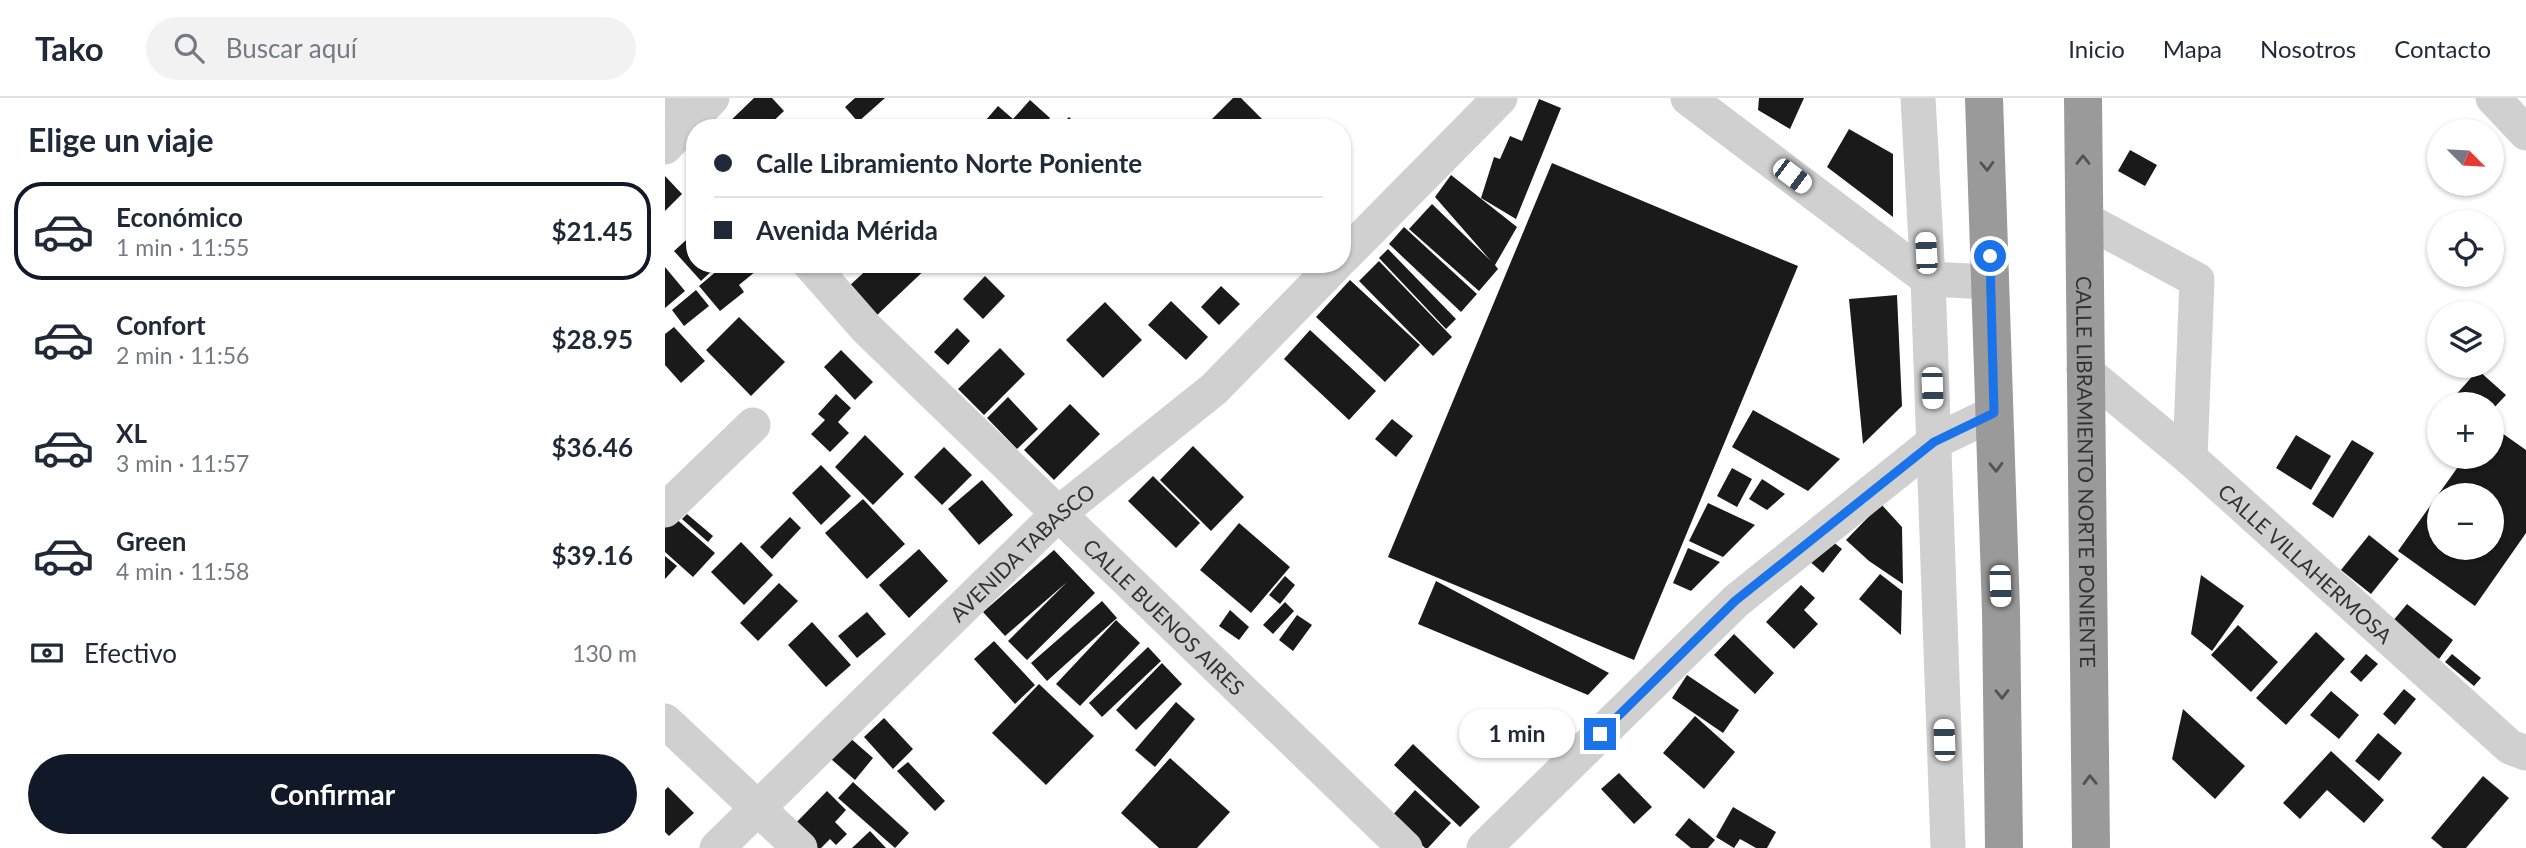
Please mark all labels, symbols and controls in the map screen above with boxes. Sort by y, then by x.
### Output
search box [146,17,636,80]
text: Tako [35,28,104,68]
icon: search [170,29,208,67]
text: Buscar aquí [226,32,357,64]
text: Inicio [2068,34,2125,63]
text: Mapa [2163,34,2222,63]
text: Nosotros [2260,34,2356,63]
text: Contacto [2394,34,2491,63]
north arrow [2427,119,2504,196]
map controls [2427,119,2504,560]
text: Elige un viaje [28,120,213,159]
text: Calle Libramiento Norte Poniente [756,147,1142,179]
car [1769,155,1816,197]
one-way arrow [2075,155,2091,165]
one-way arrow [1979,161,1994,172]
icon: car [32,200,95,263]
text: Económico [116,201,243,233]
button: locate [2427,210,2504,287]
text: Avenida Mérida [756,214,938,246]
text: $21.45 [551,215,633,247]
car [1915,231,1938,275]
text: 1 min · 11:55 [116,233,249,261]
route start [1974,240,2006,272]
street label: CALLE LIBRAMIENTO NORTE PONIENTE [2072,276,2102,668]
button: layers [2427,301,2504,378]
icon: car [32,308,95,371]
text: Confort [116,309,206,341]
text: $28.95 [551,323,633,355]
text: 2 min · 11:56 [116,341,249,369]
car [1921,367,1944,409]
button: + [2427,392,2504,469]
icon: car [32,416,95,479]
text: XL [116,417,147,449]
text: $36.46 [551,431,633,463]
text: 3 min · 11:57 [116,449,249,477]
one-way arrow [1988,462,2004,473]
street label: AVENIDA TABASCO [944,478,1099,626]
street label: CALLE VILLAHERMOSA [2214,478,2399,648]
button: − [2427,483,2504,560]
icon: car [32,524,95,587]
text: Green [116,525,186,557]
street label: CALLE BUENOS AIRES [1079,533,1250,700]
text: $39.16 [551,539,633,571]
text: 4 min · 11:58 [116,557,249,585]
car [1989,565,2012,607]
icon: cash [28,634,66,672]
text: Efectivo [84,637,177,669]
text: 130 m [572,639,637,667]
one-way arrow [1994,690,2010,700]
callout: 1 min [1460,710,1576,758]
route end [1584,718,1616,750]
text: 1 min [1488,719,1546,747]
car [1933,719,1956,761]
button: Confirmar [28,754,637,834]
one-way arrow [2082,774,2098,785]

